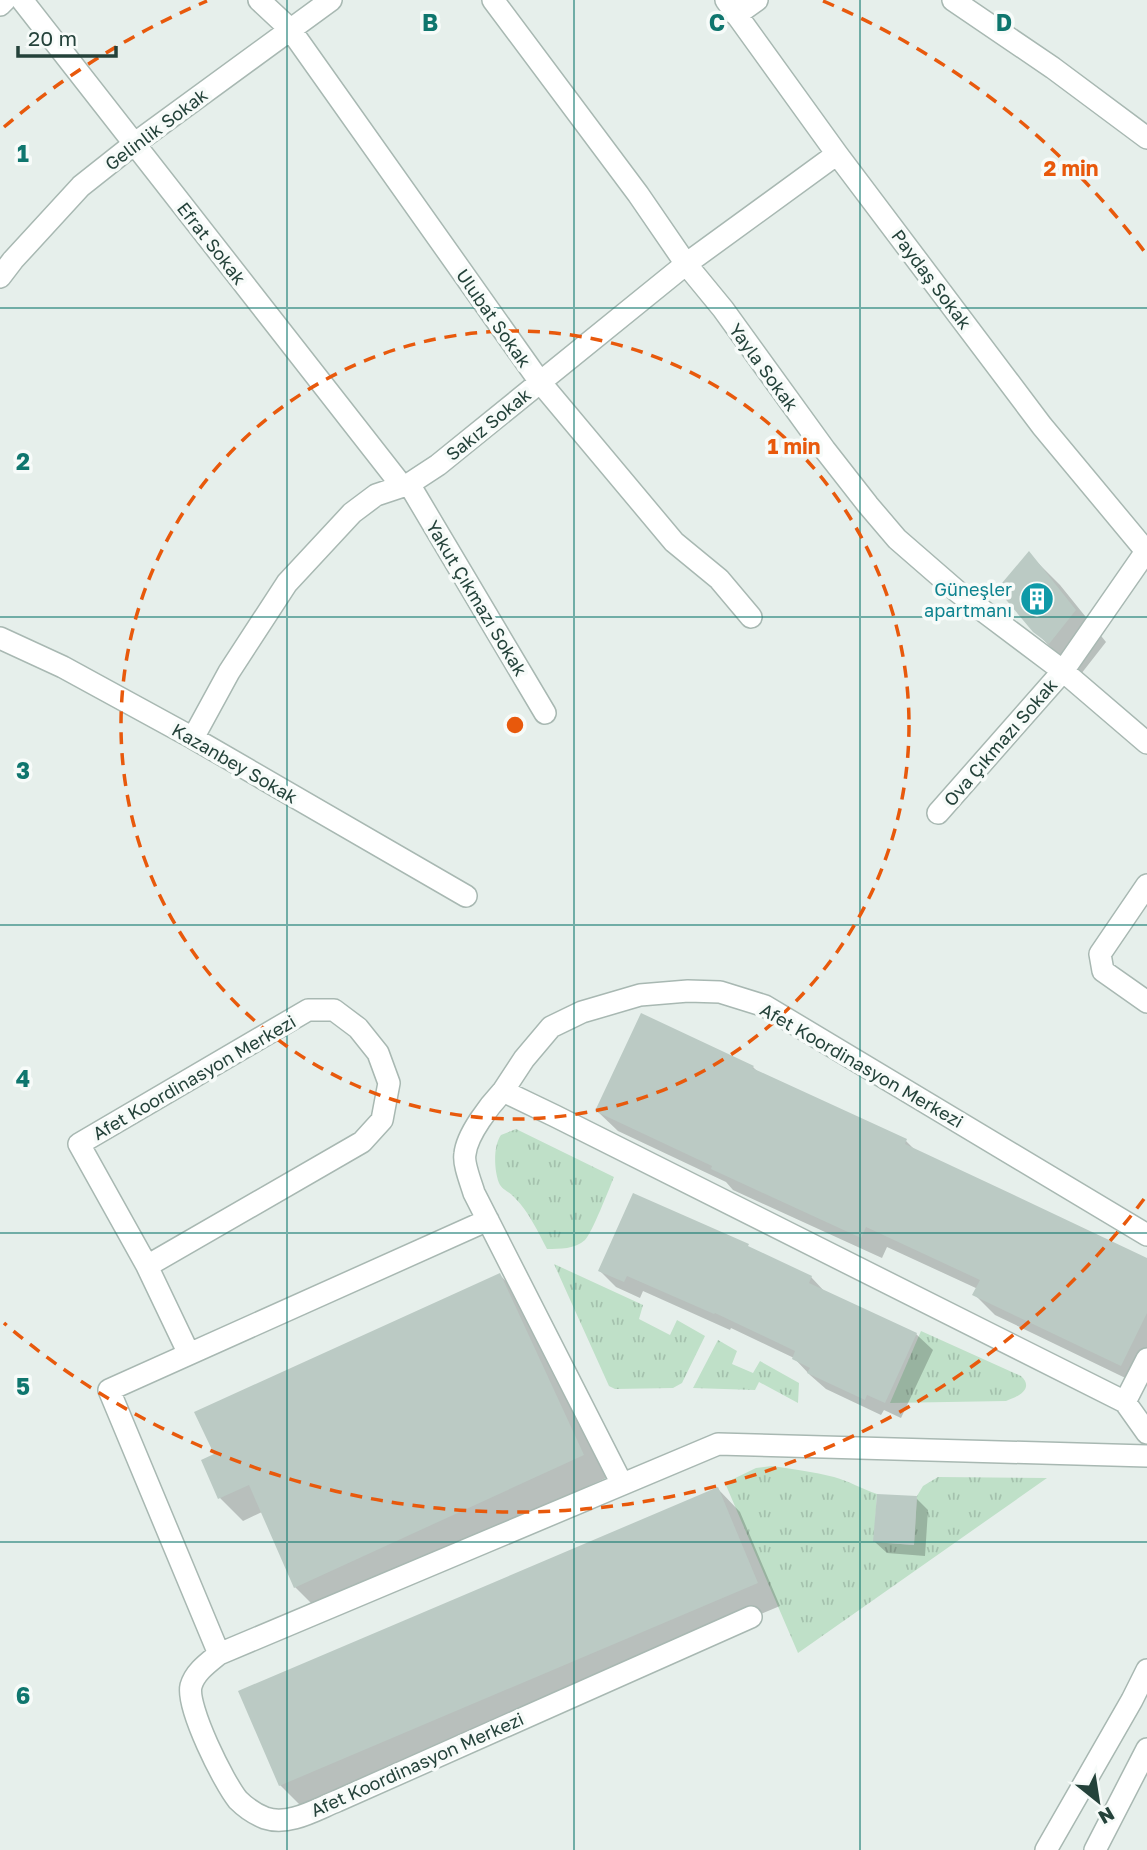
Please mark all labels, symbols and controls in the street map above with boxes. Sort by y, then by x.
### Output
text: B [422,8,438,36]
text: C [709,8,725,36]
text: D [996,8,1012,36]
scale bar [18,14,116,58]
text: 20 m [28,25,77,51]
street label: Gelinlik Sokak [100,83,212,175]
text: 1 [17,139,29,167]
text: 2 min [1044,155,1098,181]
street label: Efrat Sokak [173,197,251,289]
street label: Paydaş Sokak [887,225,977,333]
street label: Ulubat Sokak [452,265,536,371]
street label: Yayla Sokak [725,319,803,415]
street label: Sakız Sokak [441,383,535,465]
text: 1 min [768,433,820,459]
text: 2 [16,447,30,475]
street label: Yakut Çıkmazı Sokak [422,516,532,680]
place label: Güneşler apartmanı [924,578,1012,621]
building icon: Güneşler apartmanı [1018,580,1056,618]
street label: Ova Çıkmazı Sokak [939,674,1061,810]
centre of rings [503,713,527,737]
street label: Kazanbey Sokak [168,718,302,808]
text: 3 [16,756,30,784]
street label: Afet Koordinasyon Merkezi [757,998,967,1132]
street label: Afet Koordinasyon Merkezi [89,1010,299,1144]
text: 4 [16,1064,30,1092]
text: 5 [16,1372,30,1400]
text: 6 [16,1681,30,1709]
street label: Afet Koordinasyon Merkezi [307,1707,527,1821]
north arrow [1063,1766,1133,1836]
text: N [1095,1803,1119,1830]

